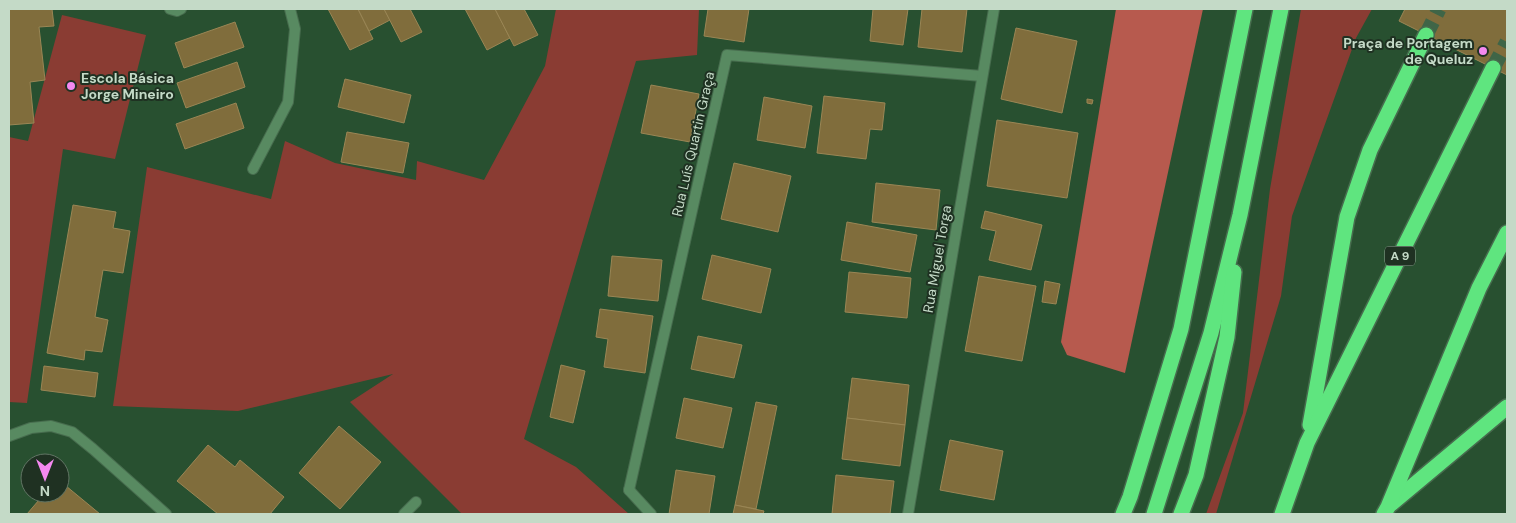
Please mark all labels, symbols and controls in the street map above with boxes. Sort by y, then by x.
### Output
place label: Praça de Portagem de Queluz [1343,34,1473,68]
marker: Praça de Portagem de Queluz [1477,45,1489,57]
place label: Escola Básica Jorge Mineiro [81,69,174,103]
street label: Rua Luís Quartin Graça [668,70,718,218]
marker: Escola Básica Jorge Mineiro [65,80,77,92]
street label: Rua Miguel Torga [919,204,955,314]
road number: A 9 [1385,247,1415,266]
north arrow [20,453,70,503]
text: N [40,482,50,500]

